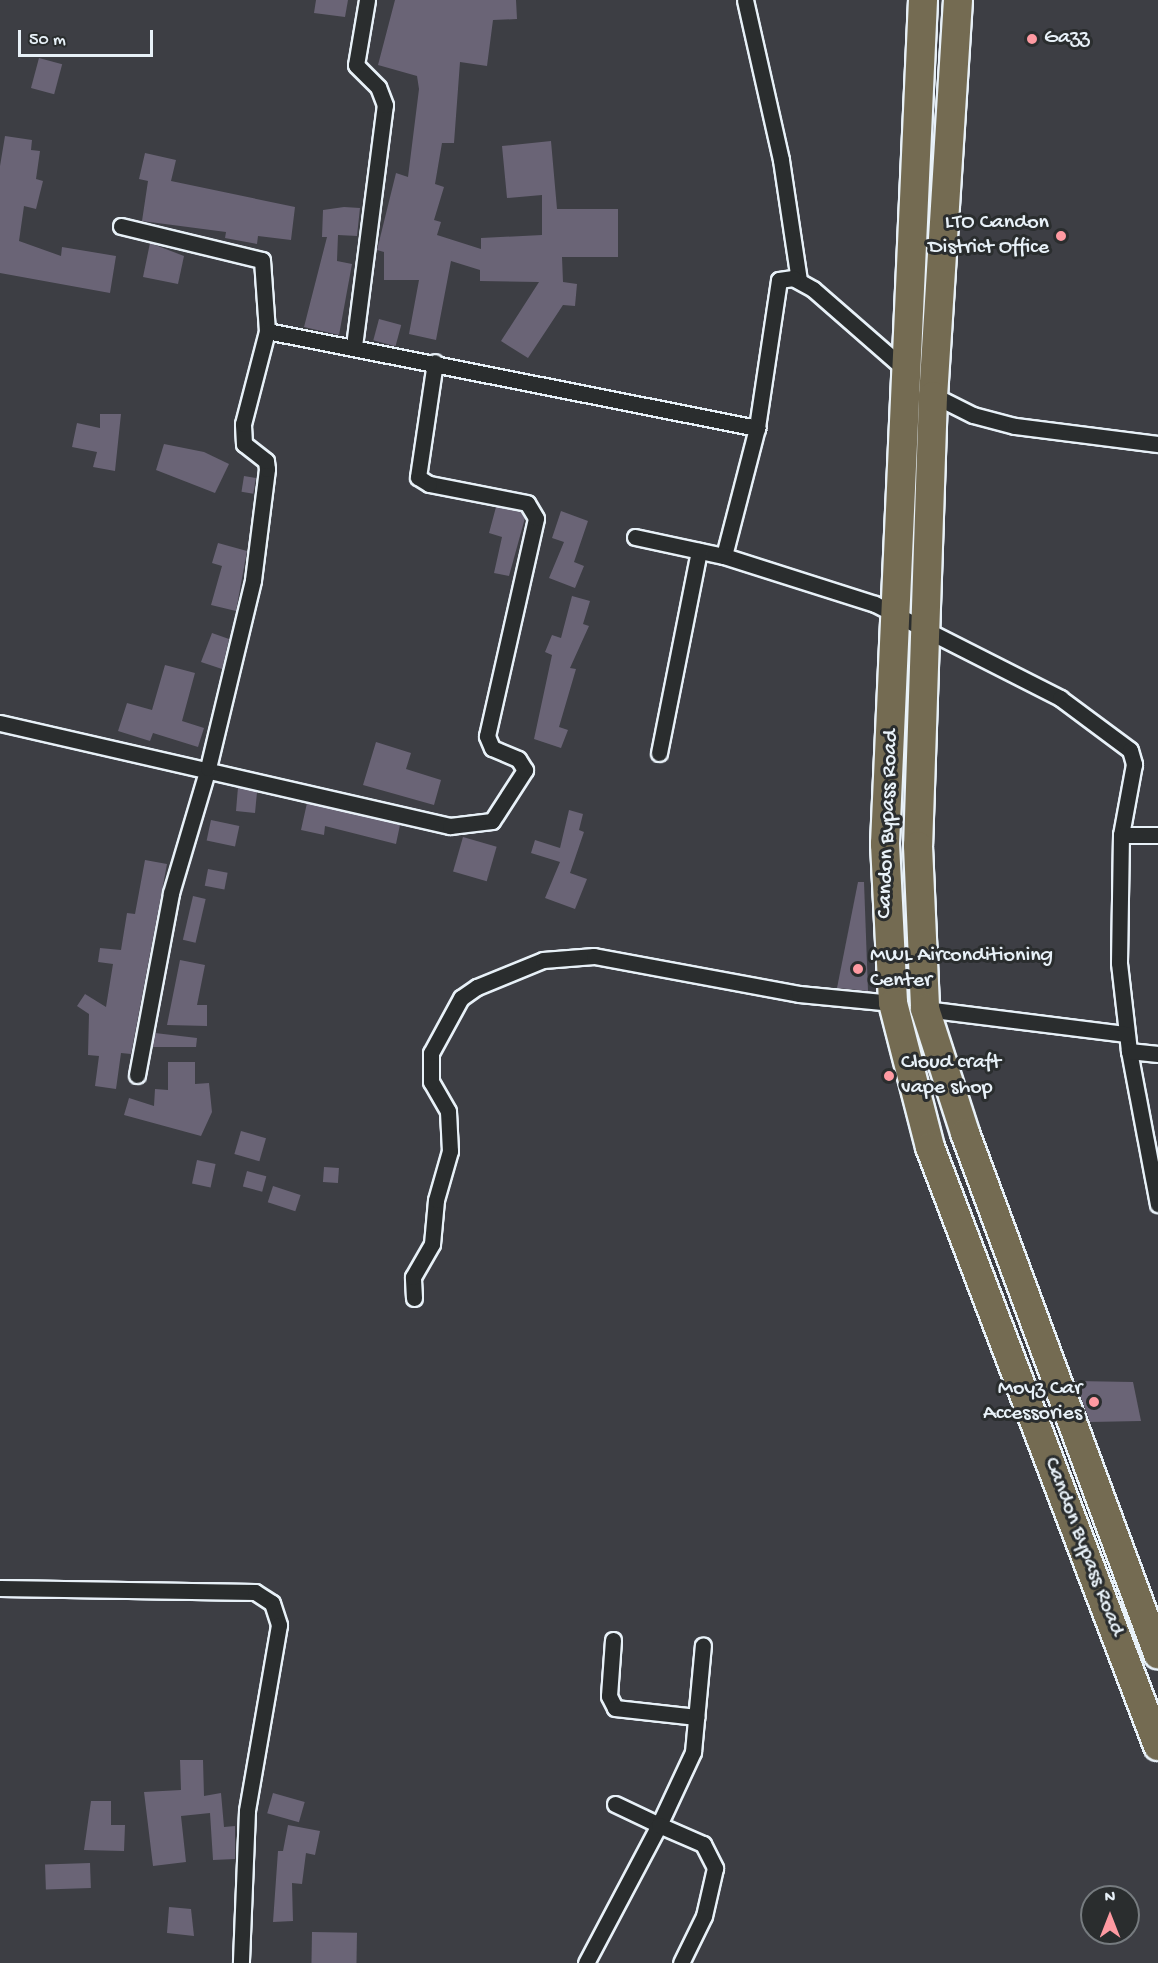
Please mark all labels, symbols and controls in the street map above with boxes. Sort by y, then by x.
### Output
scale bar [21,18,156,56]
place label: Gazz [1044,26,1089,52]
text: 50 m [29,30,66,51]
marker: Gazz [1025,32,1039,46]
place label: LTO Candon District Office [928,210,1049,262]
marker: LTO Candon District Office [1054,229,1068,243]
street label: Candon Bypass Road [873,729,905,919]
place label: MWL Airconditioning Center [870,943,1053,994]
marker: MWL Airconditioning Center [851,962,865,976]
place label: Cloud craft vape shop [901,1050,1001,1102]
marker: Cloud craft vape shop [882,1069,896,1083]
place label: Moyz Car Accessories [983,1376,1082,1428]
marker: Moyz Car Accessories [1087,1395,1101,1409]
street label: Candon Bypass Road [1037,1454,1129,1640]
north arrow [1080,1885,1140,1945]
text: N [1105,1889,1115,1908]

